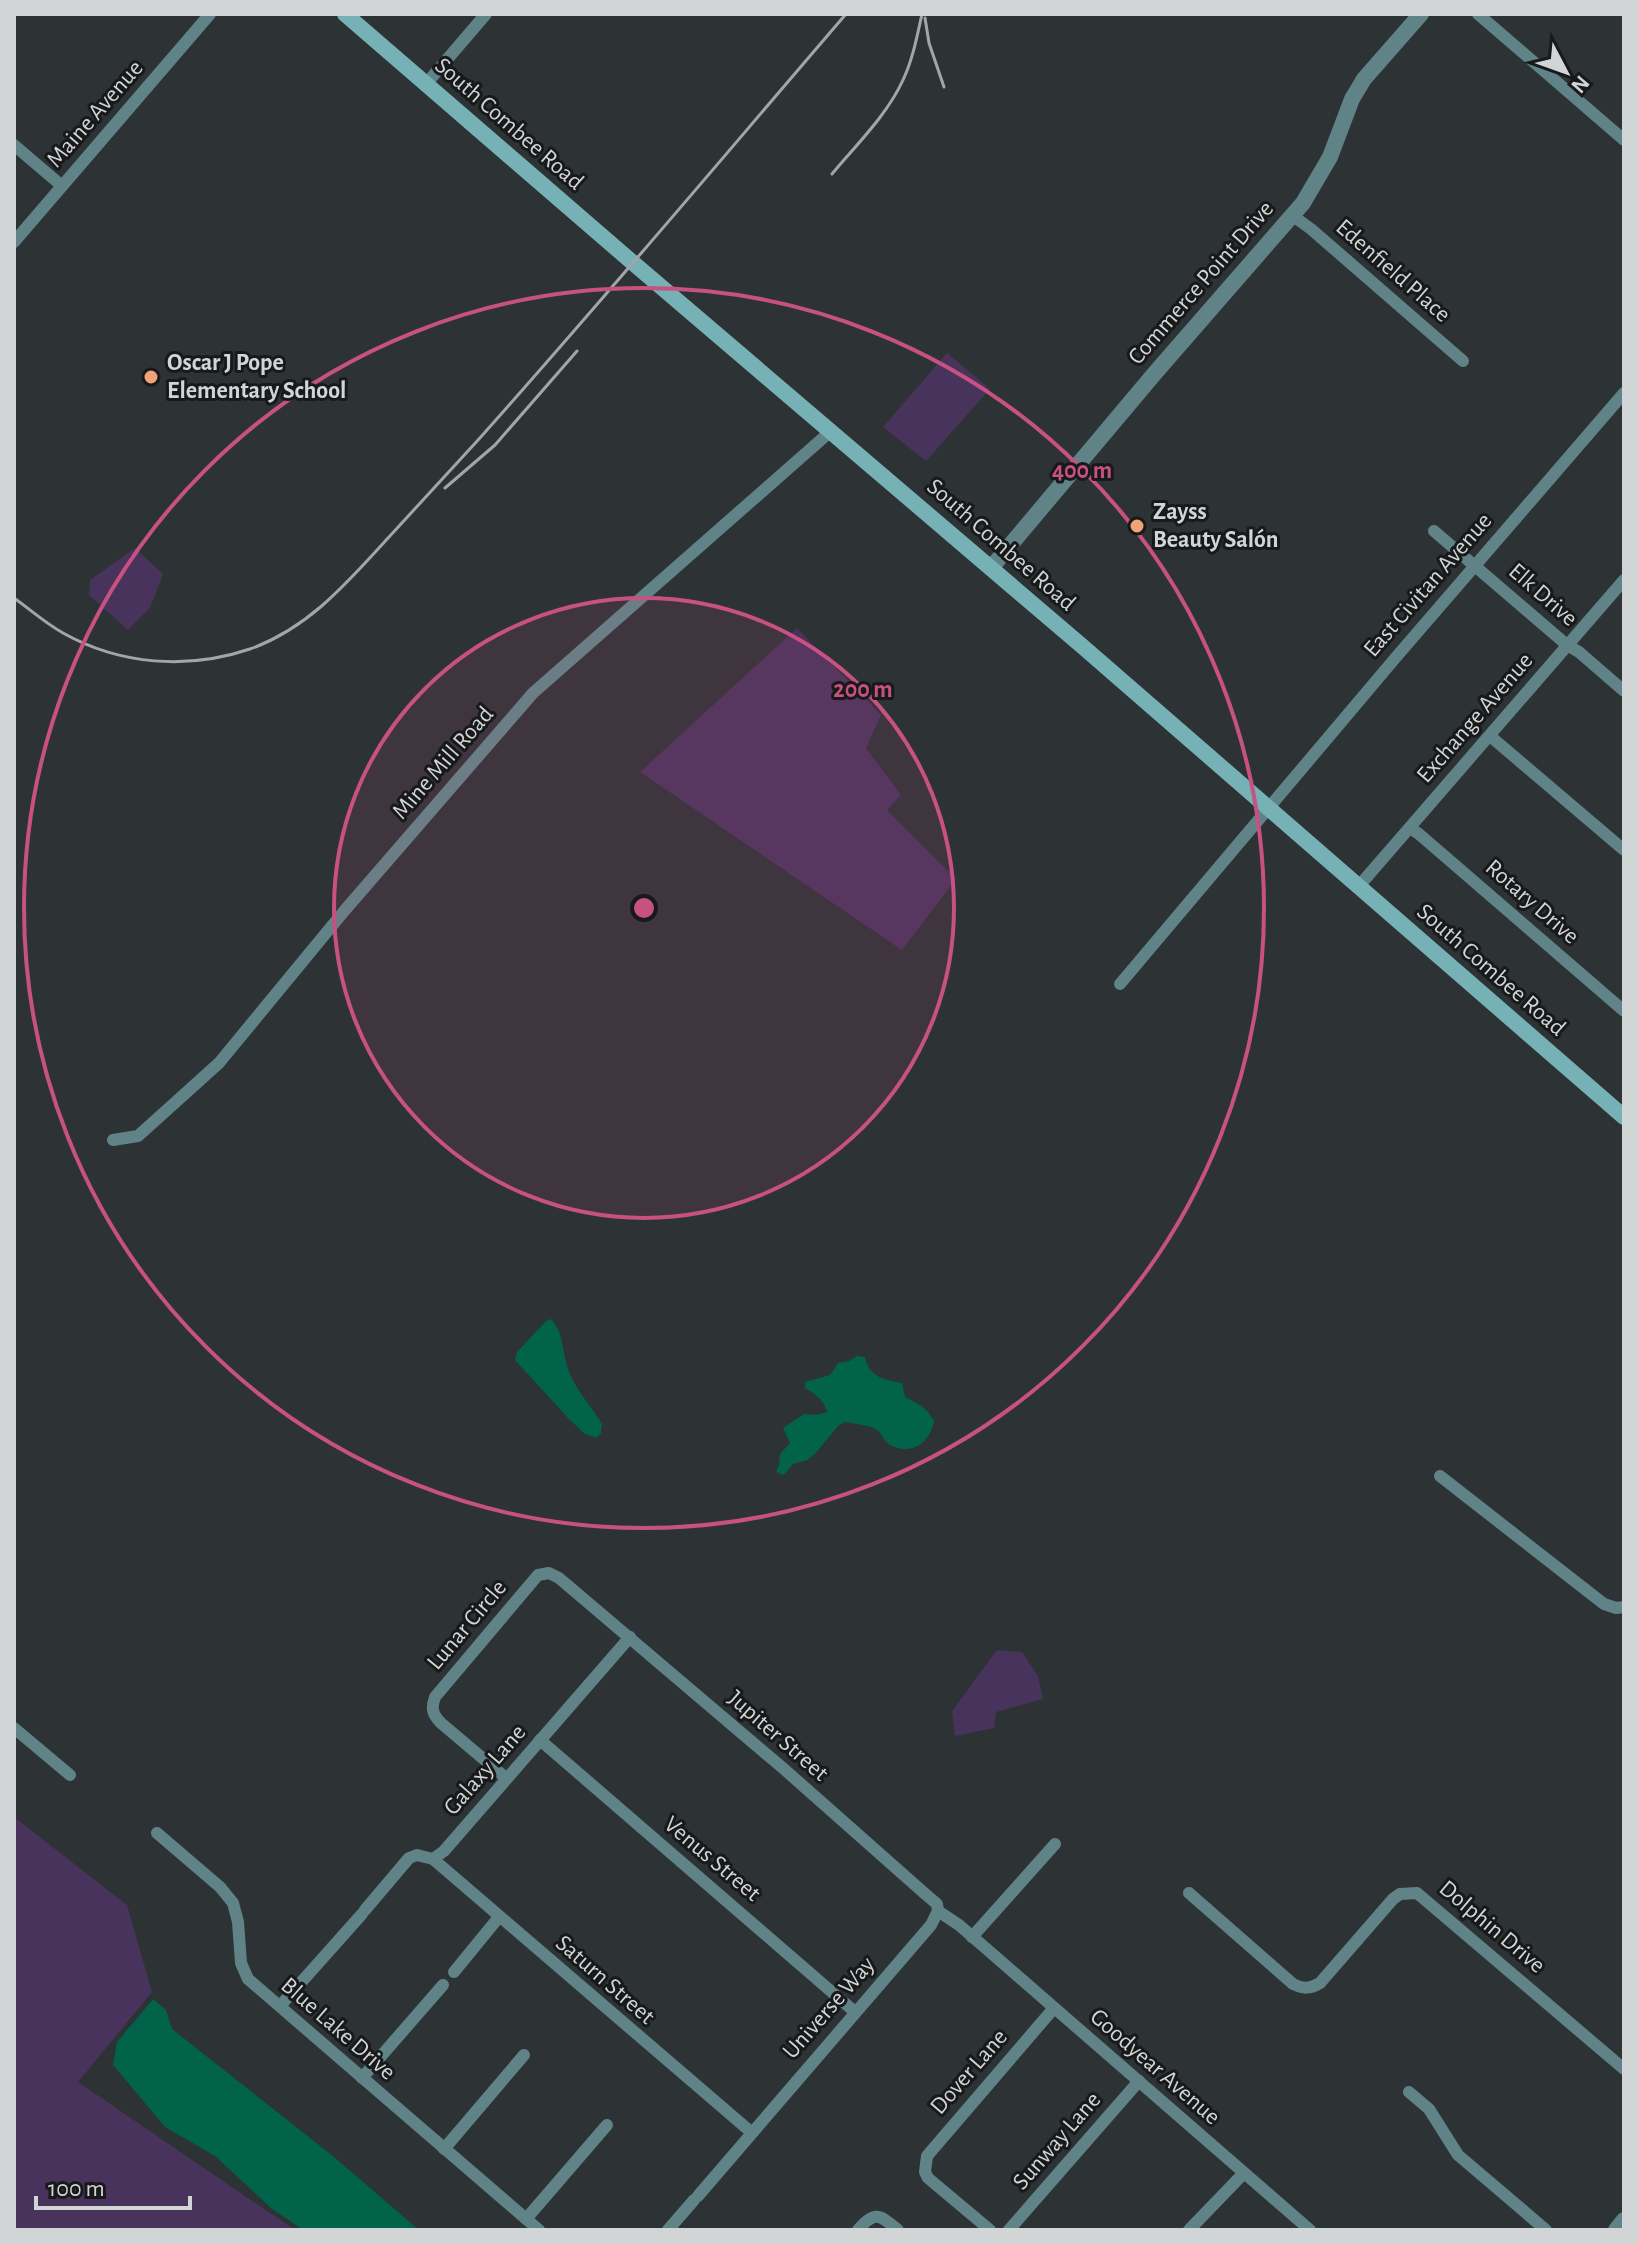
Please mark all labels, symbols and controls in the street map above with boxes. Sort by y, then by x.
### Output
north arrow [1526,32,1606,112]
street label: South Combee Road [430,53,588,195]
street label: Maine Avenue [42,56,148,172]
text: N [1567,71,1594,97]
street label: Commerce Point Drive [1124,197,1278,369]
street label: Edenfield Place [1331,215,1455,327]
place label: Oscar J Pope Elementary School [167,351,346,403]
marker: Oscar J Pope Elementary School [142,368,160,386]
text: 400 m [1052,459,1112,483]
street label: South Combee Road [922,474,1080,616]
place label: Zayss Beauty Salón [1153,500,1278,552]
street label: East Civitan Avenue [1359,509,1497,661]
marker: Zayss Beauty Salón [1128,517,1146,535]
street label: Elk Drive [1504,559,1582,631]
street label: Exchange Avenue [1412,649,1538,787]
text: 200 m [833,678,893,702]
street label: Mine Mill Road [388,702,498,824]
street label: Rotary Drive [1481,855,1583,949]
centre of rings [630,894,658,922]
street label: South Combee Road [1412,899,1570,1041]
street label: Lunar Circle [423,1575,511,1675]
street label: Jupiter Street [723,1686,833,1786]
street label: Galaxy Lane [439,1720,531,1820]
street label: Venus Street [659,1812,765,1906]
street label: Dolphin Drive [1434,1876,1550,1978]
street label: Saturn Street [551,1931,659,2029]
street label: Universe Way [778,1952,880,2064]
street label: Blue Lake Drive [276,1973,400,2085]
street label: Goodyear Avenue [1085,2004,1225,2130]
street label: Dover Lane [926,2025,1012,2119]
street label: Sunway Lane [1008,2088,1106,2194]
scale bar [36,2160,190,2210]
text: 100 m [48,2177,105,2201]

